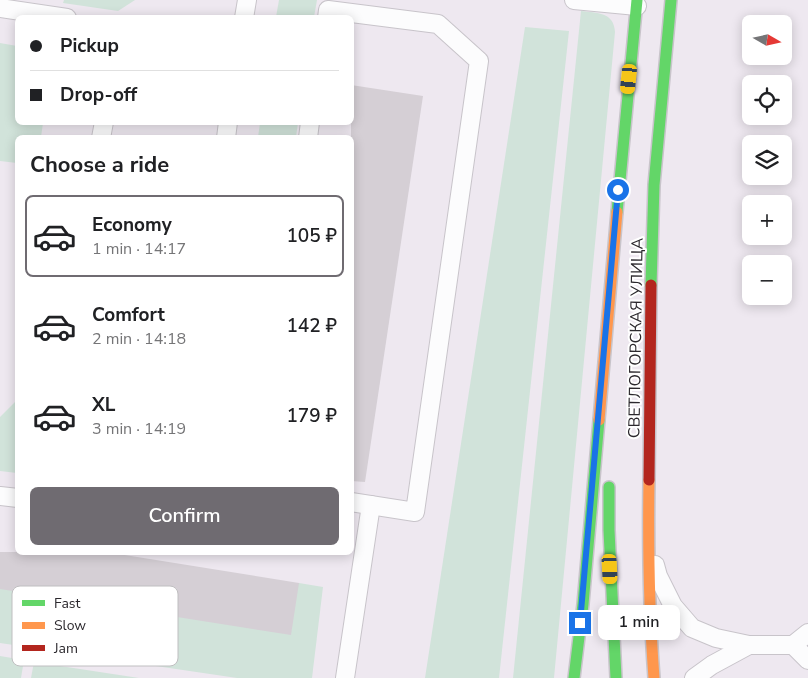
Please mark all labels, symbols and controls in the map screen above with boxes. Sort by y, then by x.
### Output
north arrow [742,15,792,65]
map controls [742,15,792,305]
text: Pickup [60,33,119,59]
car [619,63,638,95]
button: locate [742,75,792,125]
text: Drop-off [60,82,137,108]
button: layers [742,135,792,185]
text: Choose a ride [30,150,169,180]
route start [607,179,629,201]
button: + [742,195,792,245]
text: Economy [92,212,172,238]
icon: car [32,214,77,259]
text: 105 ₽ [286,223,337,249]
street label: СВЕТЛОГОРСКАЯ УЛИЦА [623,237,649,438]
text: 1 min · 14:17 [92,238,186,260]
button: − [742,255,792,305]
text: Comfort [92,302,165,328]
icon: car [32,304,77,349]
text: 142 ₽ [286,313,337,339]
text: 2 min · 14:18 [92,328,186,350]
text: XL [92,392,115,418]
icon: car [32,394,77,439]
text: 179 ₽ [286,403,337,429]
text: 3 min · 14:19 [92,418,186,440]
button: Confirm [30,487,339,545]
car [601,554,618,584]
legend [12,586,178,666]
text: Fast [54,594,80,613]
callout: 1 min [598,606,680,640]
text: 1 min [619,611,659,633]
route end [569,612,591,634]
text: Slow [54,616,86,635]
text: Jam [53,639,78,658]

